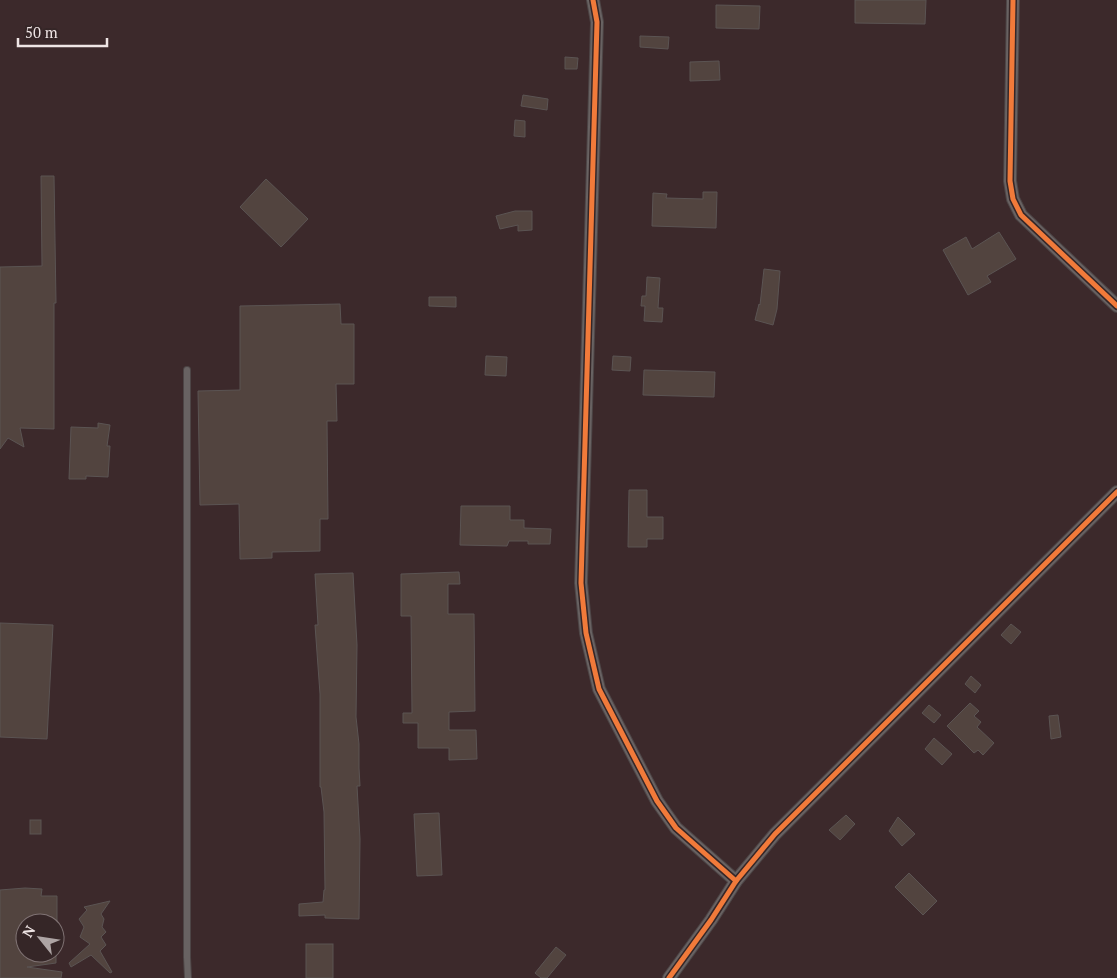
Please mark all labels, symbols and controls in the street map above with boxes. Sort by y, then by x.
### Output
scale bar [18,15,106,47]
text: 50 m [25,22,58,42]
north arrow [15,913,65,963]
text: N [17,922,39,941]

